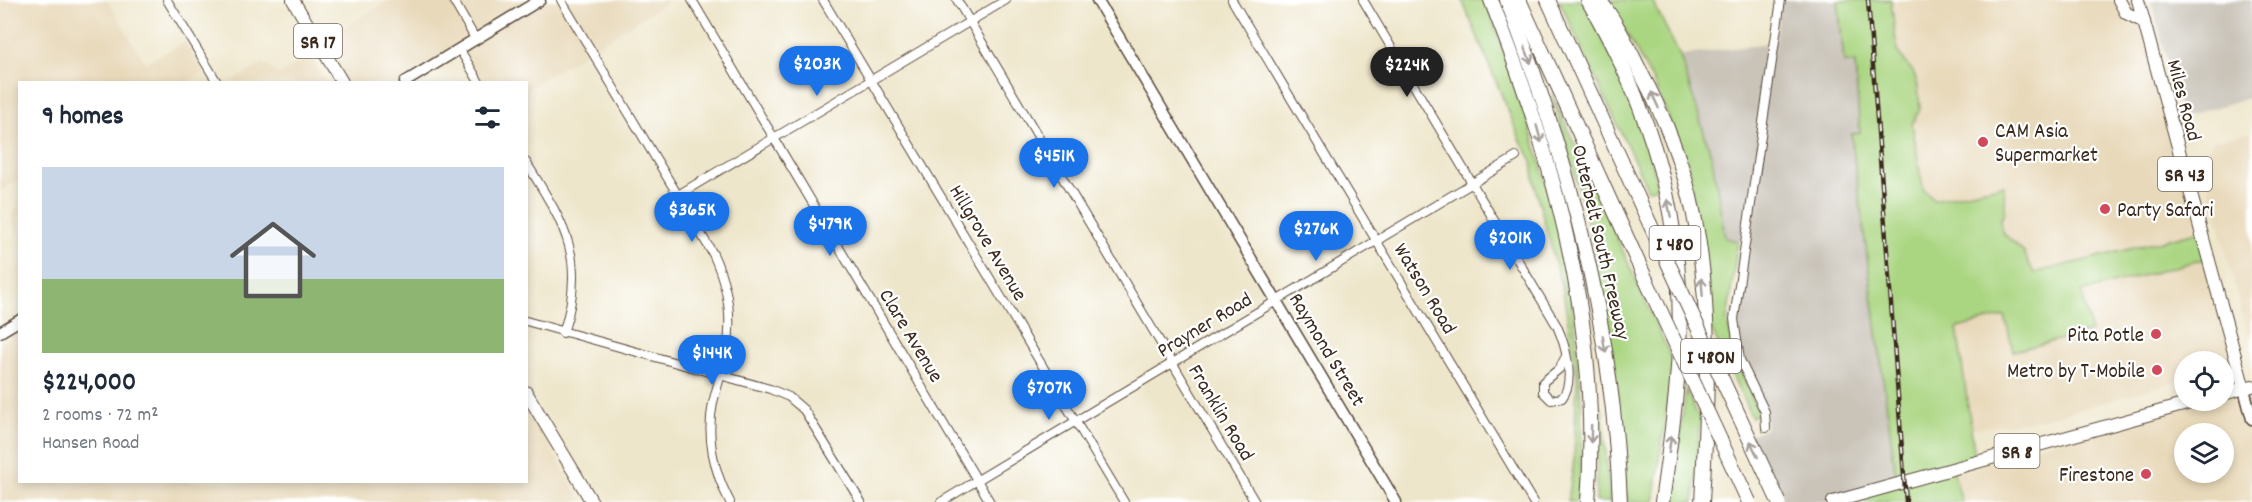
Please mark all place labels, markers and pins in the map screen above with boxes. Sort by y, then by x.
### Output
pin: $203K [775,46,859,97]
pin: $224K [1365,47,1449,98]
place label: CAM Asia Supermarket [1995,118,2098,172]
marker: CAM Asia Supermarket [1976,135,1990,149]
pin: $451K [1012,138,1096,189]
pin: $365K [650,192,734,243]
place label: Party Safari [2117,197,2213,227]
marker: Party Safari [2098,202,2112,216]
pin: $479K [788,206,872,257]
pin: $276K [1274,211,1358,262]
pin: $201K [1468,220,1552,271]
place label: Pita Potle [2067,322,2144,352]
marker: Pita Potle [2149,327,2163,341]
pin: $144K [670,335,754,386]
place label: Metro by T-Mobile [2007,358,2145,388]
marker: Metro by T-Mobile [2150,363,2164,377]
pin: $707K [1007,370,1091,421]
place label: Firestone [2059,462,2134,492]
marker: Firestone [2139,467,2153,481]

